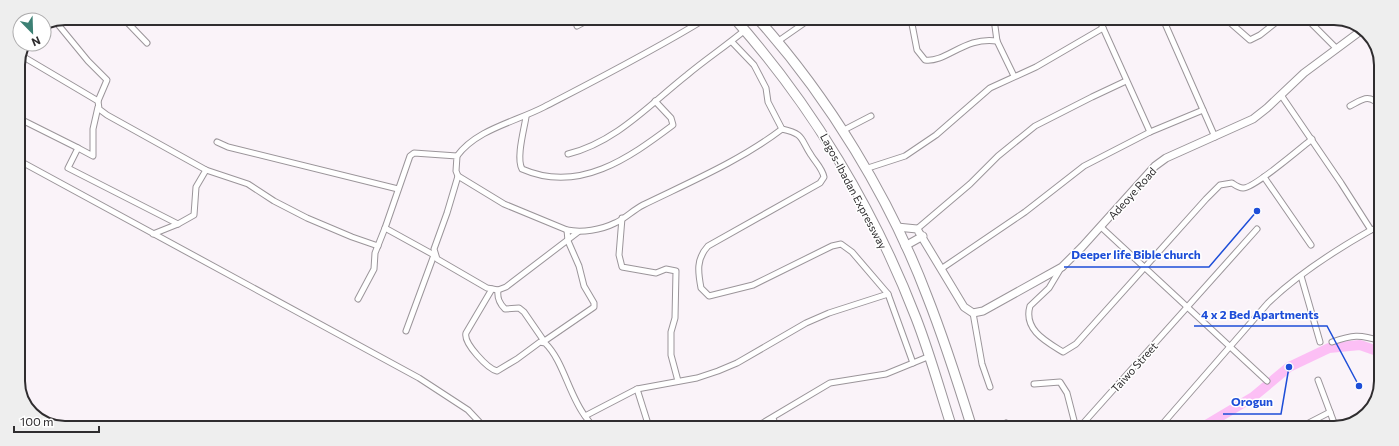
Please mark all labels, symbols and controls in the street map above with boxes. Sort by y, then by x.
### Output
north arrow [12,12,52,52]
text: N [30,34,42,49]
street label: Lagos-Ibadan Expressway [818,131,890,251]
street label: Adeoye Road [1105,165,1159,221]
callout: Deeper life Bible church [1064,243,1209,267]
text: Deeper life Bible church [1071,247,1201,261]
callout: 4 x 2 Bed Apartments [1194,302,1327,326]
text: 4 x 2 Bed Apartments [1201,307,1319,321]
street label: Taiwo Street [1108,339,1160,395]
callout: Orogun [1223,390,1281,414]
text: Orogun [1231,394,1273,408]
scale bar [14,408,99,434]
text: 100 m [20,414,54,428]

